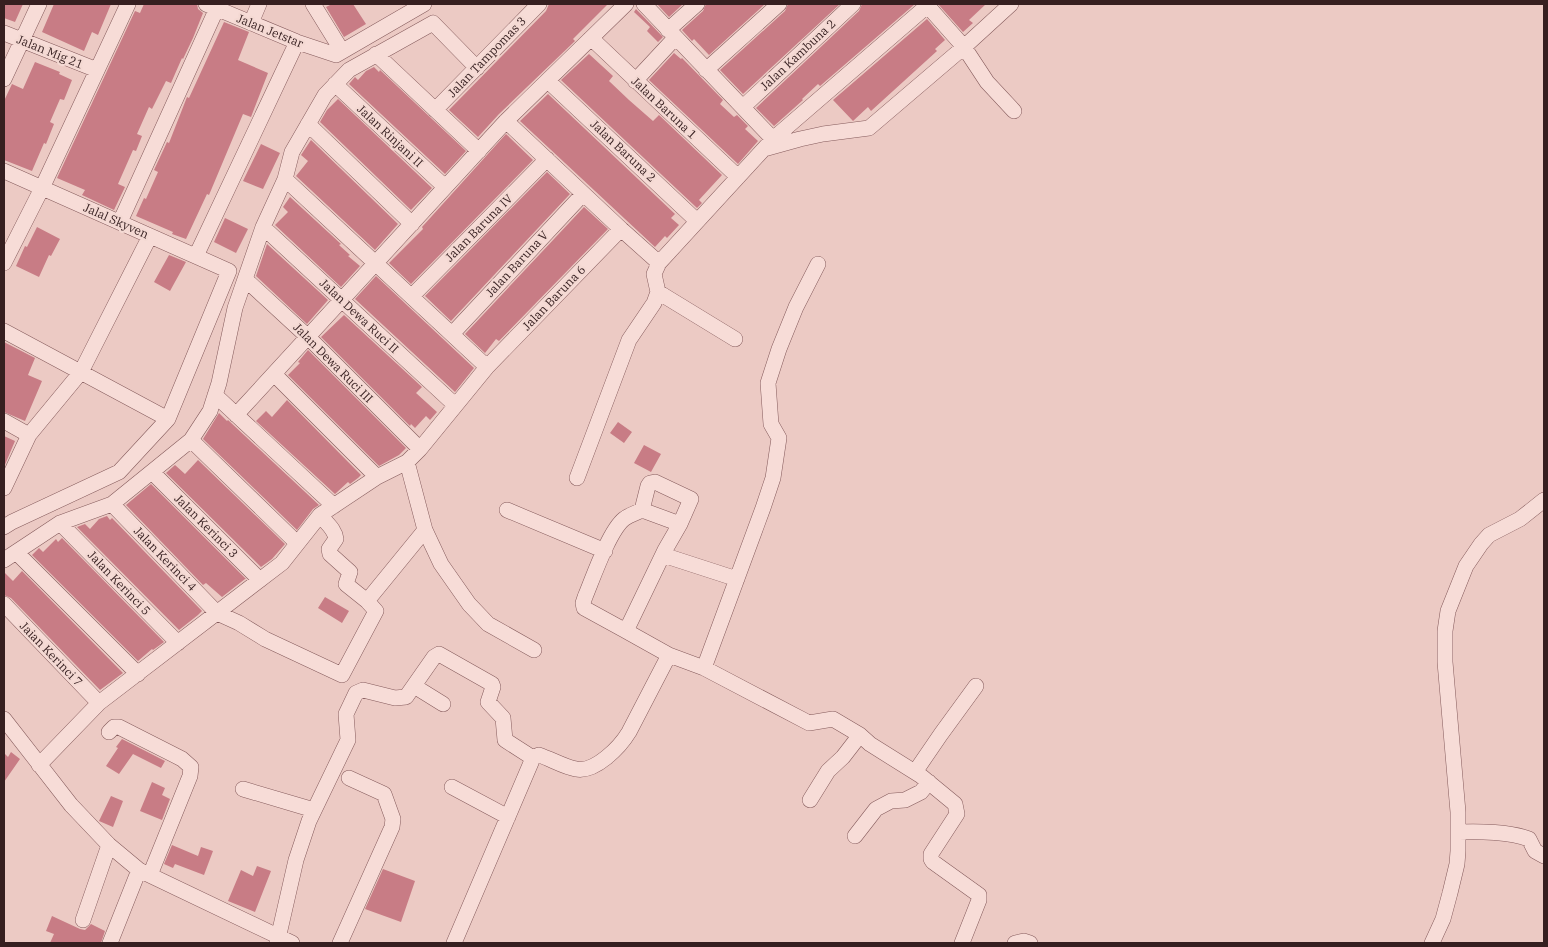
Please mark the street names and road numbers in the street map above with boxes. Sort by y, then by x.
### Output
street label: Jalan Jetstar [235,10,306,51]
street label: Jalan Tampomas 3 [444,13,529,100]
street label: Jalan Kambuna 2 [757,16,838,93]
street label: Jalan Mig 21 [15,31,86,72]
street label: Jalan Baruna 1 [628,73,700,142]
street label: Jalan Rinjani II [354,101,426,170]
street label: Jalan Baruna 2 [587,116,659,185]
street label: Jalan Baruna IV [442,191,516,265]
street label: Jalal Skyven [81,200,151,242]
street label: Jalan Baruna V [482,227,551,300]
street label: Jalan Baruna 6 [519,262,588,333]
street label: Jalan Dewa Ruci II [317,275,402,356]
street label: Jalan Dewa Ruci III [290,320,376,406]
street label: Jalan Kerinci 3 [171,491,241,561]
street label: Jalan Kerinci 4 [131,523,200,594]
street label: Jalan Kerinci 5 [85,547,154,618]
street label: Jaian Kerinci 7 [17,618,86,689]

